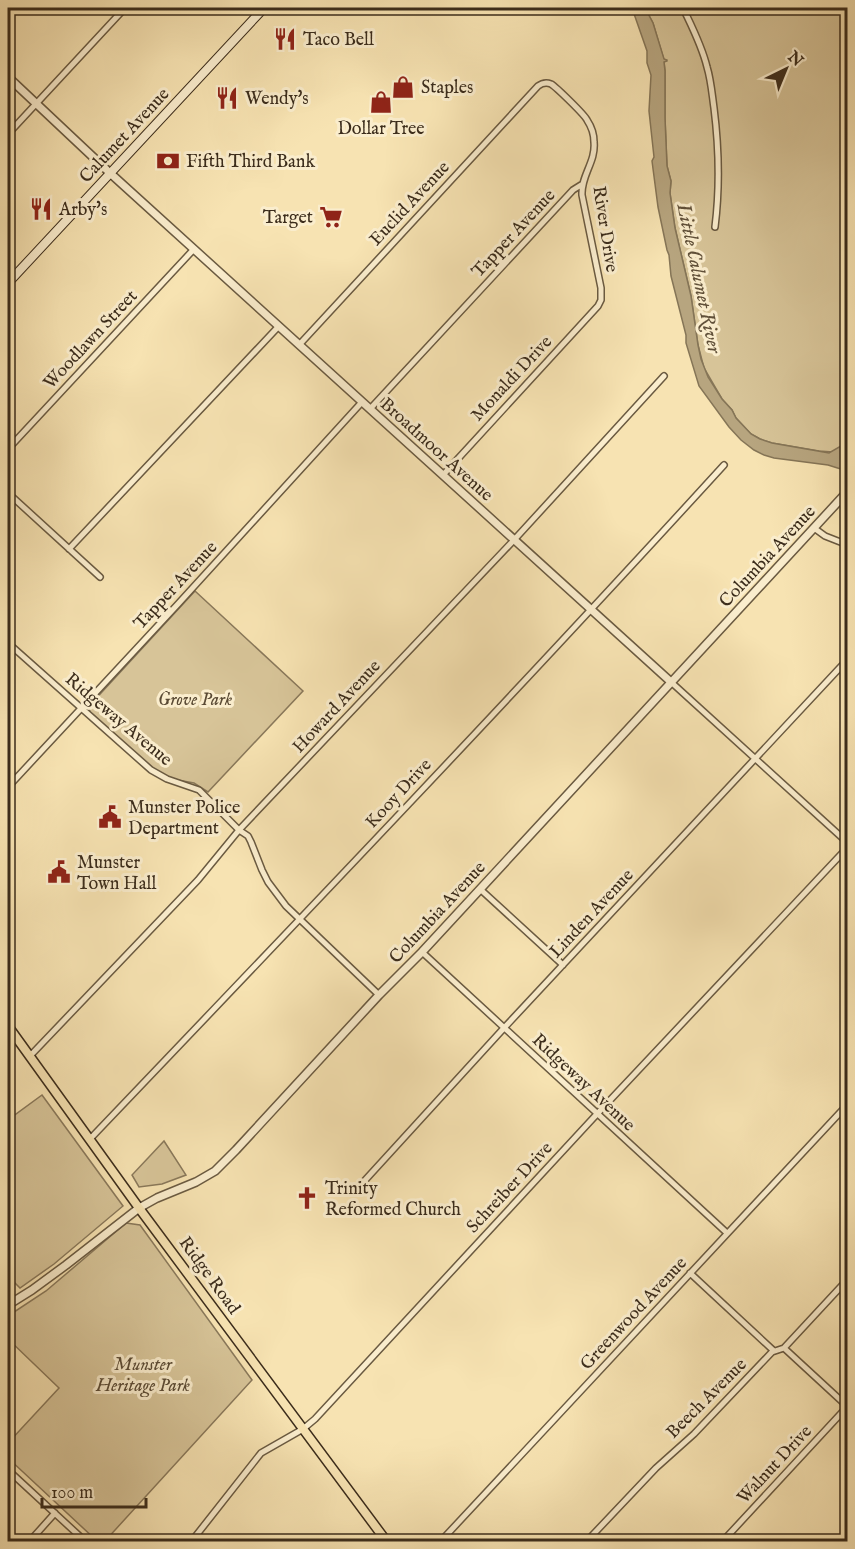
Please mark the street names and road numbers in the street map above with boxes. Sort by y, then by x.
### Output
street label: Calumet Avenue [75,84,175,188]
street label: Euclid Avenue [365,157,455,251]
street label: Tapper Avenue [467,185,561,283]
street label: River Drive [586,185,623,274]
street label: Woodlawn Street [39,285,143,395]
street label: Monaldi Drive [467,331,558,427]
street label: Broadmoor Avenue [375,393,497,507]
street label: Columbia Avenue [715,501,821,613]
street label: Tapper Avenue [129,537,223,635]
street label: Howard Avenue [288,656,386,759]
street label: Ridgeway Avenue [60,669,176,772]
street label: Kooy Drive [361,754,437,834]
street label: Columbia Avenue [385,857,491,969]
street label: Linden Avenue [545,865,639,963]
street label: Ridgeway Avenue [526,1029,640,1137]
street label: Schreiber Drive [462,1138,558,1238]
street label: Ridge Road [173,1232,245,1320]
street label: Greenwood Avenue [576,1253,692,1375]
street label: Beech Avenue [662,1354,752,1444]
street label: Walnut Drive [733,1421,817,1509]

